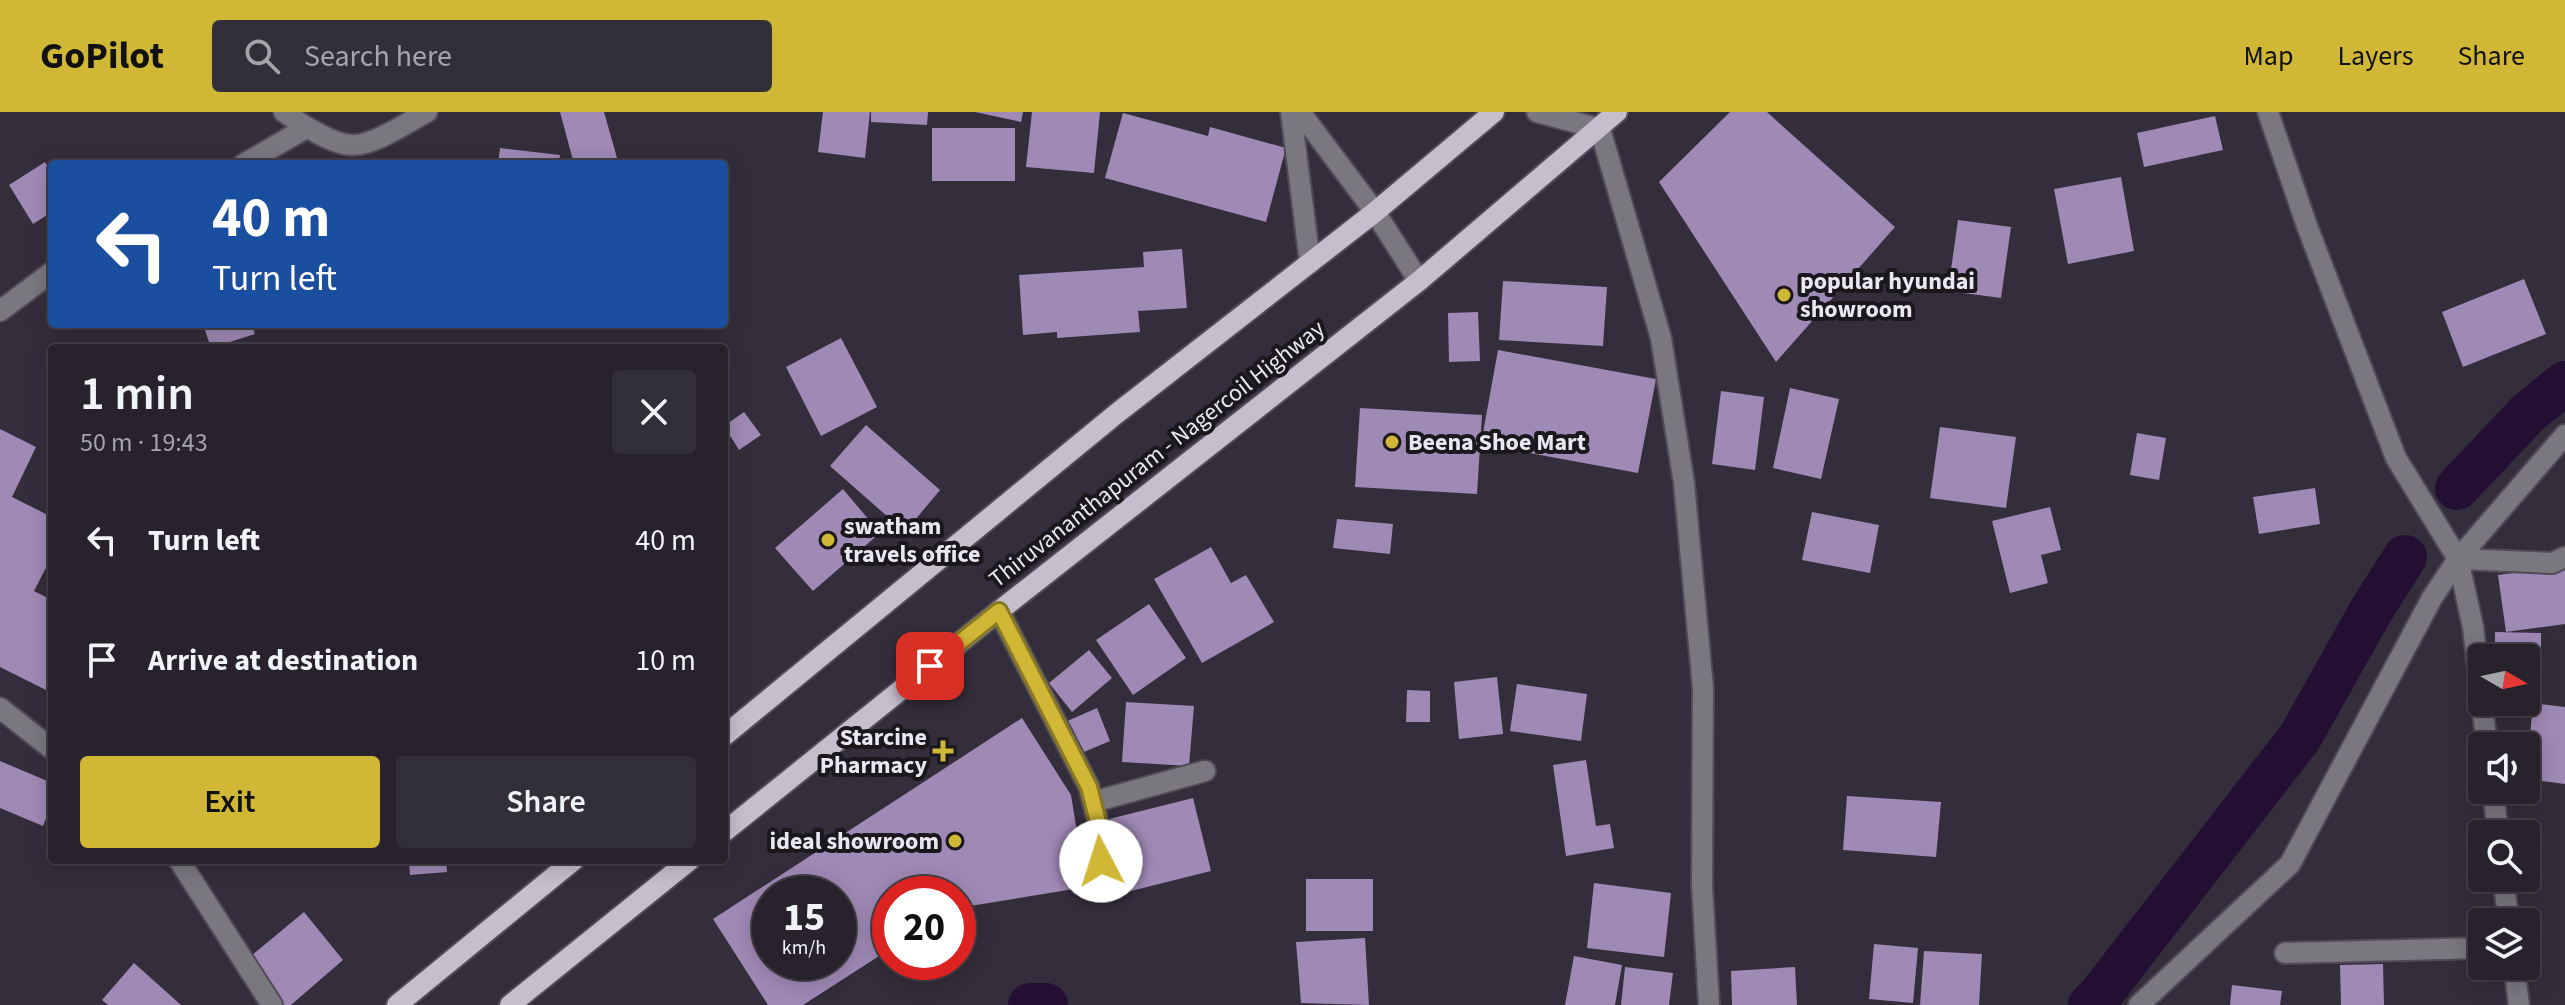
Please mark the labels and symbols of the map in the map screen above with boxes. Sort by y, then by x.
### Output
place label: popular hyundai showroom [1800,264,1975,327]
marker: popular hyundai showroom [1775,286,1793,304]
street label: Thiruvananthapuram - Nagercoil Highway [982,312,1332,596]
place label: Beena Shoe Mart [1408,425,1586,460]
marker: Beena Shoe Mart [1383,433,1401,451]
place label: swatham travels office [844,509,980,572]
marker: swatham travels office [819,531,837,549]
pin [896,632,964,700]
north arrow [2468,644,2540,716]
place label: Starcine Pharmacy [820,720,927,783]
marker: Starcine Pharmacy [934,742,952,760]
position arrow [1059,819,1143,903]
place label: ideal showroom [770,824,939,859]
marker: ideal showroom [946,832,964,850]
speed limit sign: 20 [872,876,976,980]

